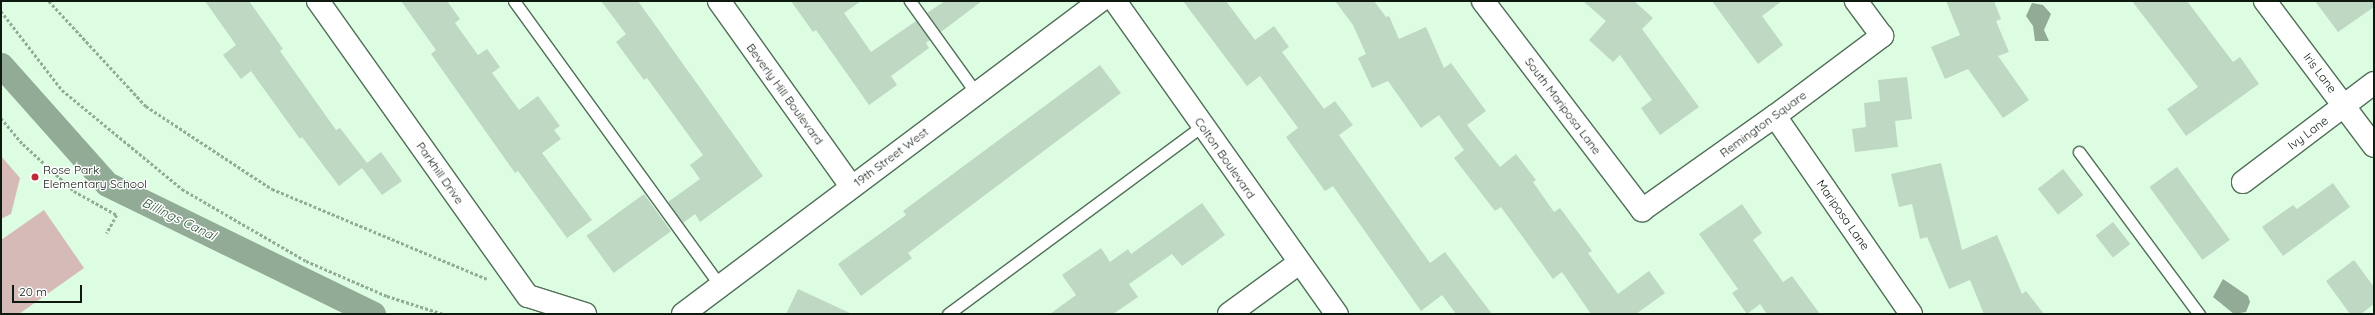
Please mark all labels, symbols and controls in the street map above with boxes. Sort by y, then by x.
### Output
street label: Beverly Hill Boulevard [744,41,826,147]
street label: Iris Lane [2300,50,2340,96]
street label: South Mariposa Lane [1522,55,1604,157]
street label: Remington Square [1717,88,1809,160]
street label: Ivy Lane [2285,113,2331,153]
street label: Colton Boulevard [1192,115,1258,201]
street label: 19th Street West [851,124,931,190]
street label: Parkhill Drive [413,139,467,207]
place label: Rose Park Elementary School [43,163,147,191]
marker: Rose Park Elementary School [30,172,40,182]
street label: Mariposa Lane [1813,177,1873,253]
water label: Billings Canal [140,194,218,244]
scale bar [14,277,84,303]
text: 20 m [19,284,47,299]

